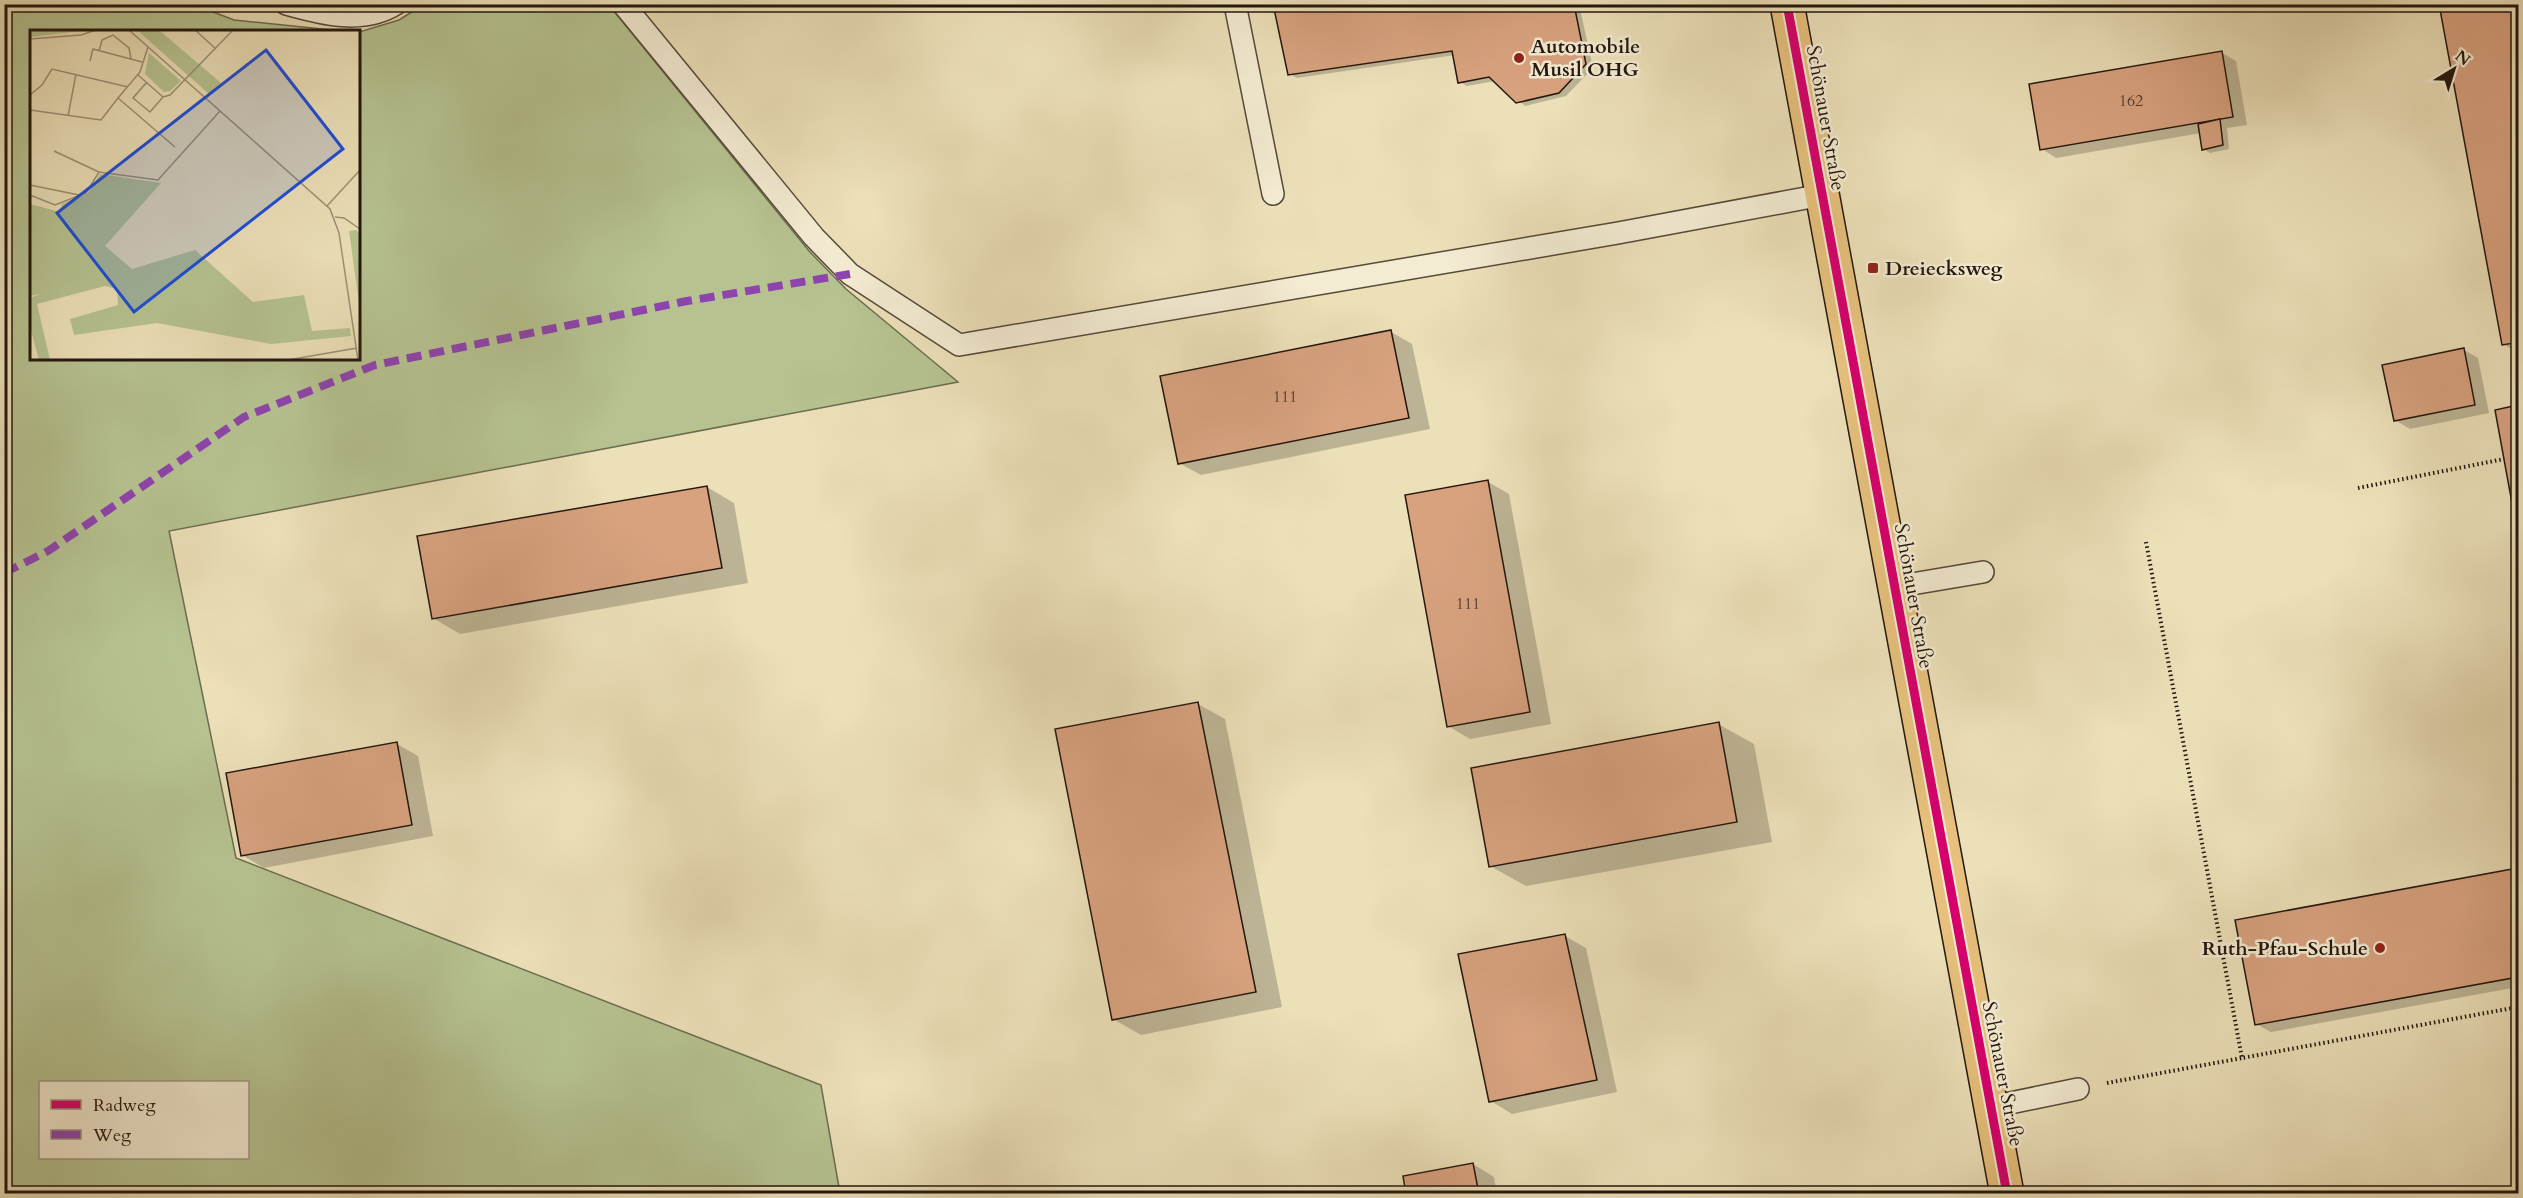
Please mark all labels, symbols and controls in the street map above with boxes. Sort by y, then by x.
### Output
inset map [30,30,360,360]
place label: Automobile Musil OHG [1531,33,1640,83]
north arrow [2424,39,2484,99]
street label: Schönauer Straße [1800,43,1852,193]
text: N [2450,45,2475,71]
marker: Automobile Musil OHG [1512,51,1526,65]
house number: 162 [2119,90,2143,112]
place label: Dreiecksweg [1885,255,2002,282]
marker: Dreiecksweg [1866,261,1880,275]
house number: 111 [1273,386,1297,408]
street label: Schönauer Straße [1888,521,1940,671]
house number: 111 [1456,593,1480,615]
place label: Ruth-Pfau-Schule [2202,935,2368,962]
marker: Ruth-Pfau-Schule [2373,941,2387,955]
street label: Schönauer Straße [1976,999,2030,1149]
legend [39,1081,249,1159]
text: Radweg [93,1093,156,1118]
text: Weg [92,1123,132,1148]

